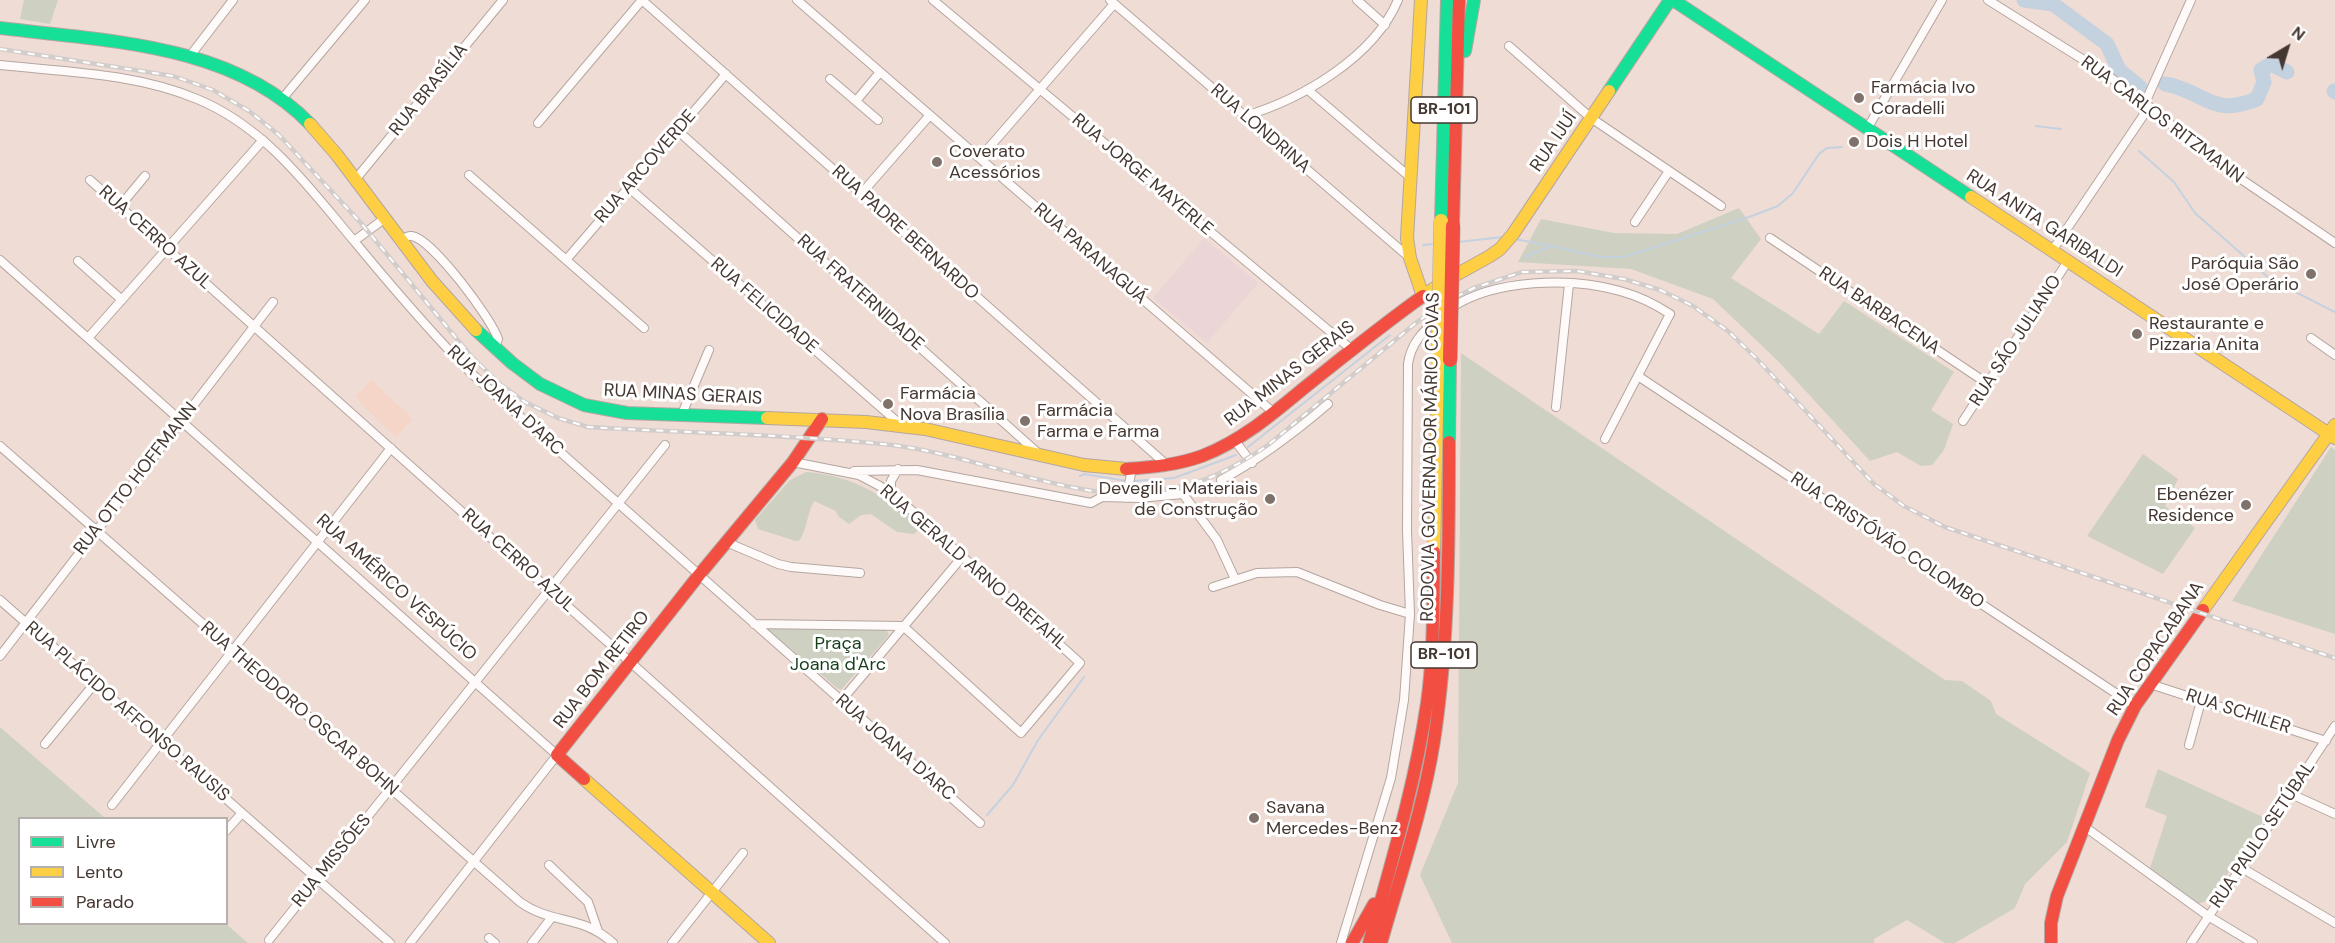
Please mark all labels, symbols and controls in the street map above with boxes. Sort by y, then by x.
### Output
north arrow [2257,18,2317,78]
text: N [2287,22,2309,45]
street label: RUA BRASÍLIA [385,39,473,141]
street label: RUA CARLOS RITZMANN [2076,52,2248,188]
place label: Farmácia Ivo Coradelli [1871,77,1975,119]
street label: RUA LONDRINA [1206,80,1314,178]
marker: Farmácia Ivo Coradelli [1852,91,1866,105]
road number: BR-101 [1411,97,1477,123]
street label: RUA ARCOVERDE [591,106,701,228]
street label: RUA IJUÍ [1526,108,1582,176]
street label: RUA JORGE MAYERLE [1067,110,1217,240]
place label: Dois H Hotel [1866,131,1968,153]
marker: Dois H Hotel [1847,135,1861,149]
place label: Coverato Acessórios [949,141,1040,184]
marker: Coverato Acessórios [930,155,944,169]
street label: RUA PADRE BERNARDO [827,161,983,305]
street label: RUA ANITA GARIBALDI [1962,165,2126,283]
street label: RUA CERRO AZUL [94,182,216,294]
street label: RUA PARANAGUÁ [1029,199,1151,309]
street label: RUA FRATERNIDADE [792,230,928,356]
street label: RUA FELICIDADE [706,253,822,359]
place label: Paróquia São José Operário [2182,253,2299,296]
street label: RUA BARBACENA [1814,263,1944,359]
marker: Paróquia São José Operário [2304,267,2318,281]
street label: RUA SÃO JULIANO [1966,271,2066,411]
street label: RODOVIA GOVERNADOR MÁRIO COVAS [1417,292,1445,622]
place label: Restaurante e Pizzaria Anita [2149,313,2264,356]
street label: RUA MINAS GERAIS [1221,317,1359,431]
marker: Restaurante e Pizzaria Anita [2130,327,2144,341]
street label: RUA JOANA D'ARC [442,341,568,461]
street label: RUA MINAS GERAIS [603,380,763,410]
place label: Farmácia Nova Brasília [900,383,1005,426]
marker: Farmácia Nova Brasília [881,397,895,411]
street label: RUA OTTO HOFFMANN [70,398,202,560]
place label: Farmácia Farma e Farma [1037,400,1159,442]
marker: Farmácia Farma e Farma [1018,414,1032,428]
street label: RUA CRISTÓVÃO COLOMBO [1786,468,1988,614]
place label: Devegili - Materiais de Construção [1099,478,1258,520]
street label: RUA GERALD ARNO DREFAHL [875,481,1071,655]
place label: Ebenézer Residence [2148,484,2234,526]
marker: Devegili - Materiais de Construção [1263,492,1277,506]
marker: Ebenézer Residence [2239,498,2253,512]
street label: RUA CERRO AZUL [457,505,579,617]
street label: RUA AMÉRICO VESPÚCIO [311,510,481,666]
street label: RUA COPACABANA [2103,578,2209,720]
street label: RUA BOM RETIRO [549,607,655,733]
street label: RUA PLÁCIDO AFFONSO RAUSIS [20,617,234,807]
street label: RUA THEODORO OSCAR BOHN [196,617,402,801]
park label: Praça Joana d'Arc [790,633,886,676]
road number: BR-101 [1411,642,1477,668]
street label: RUA SCHILER [2183,685,2293,739]
street label: RUA JOANA D'ARC [831,690,959,806]
street label: RUA PAULO SETÚBAL [2206,758,2320,912]
place label: Savana Mercedes-Benz [1266,797,1398,840]
street label: RUA MISSÕES [288,810,376,912]
marker: Savana Mercedes-Benz [1247,811,1261,825]
legend [18,817,228,925]
text: Livre [76,830,116,854]
text: Lento [76,860,123,884]
text: Parado [76,890,134,914]

